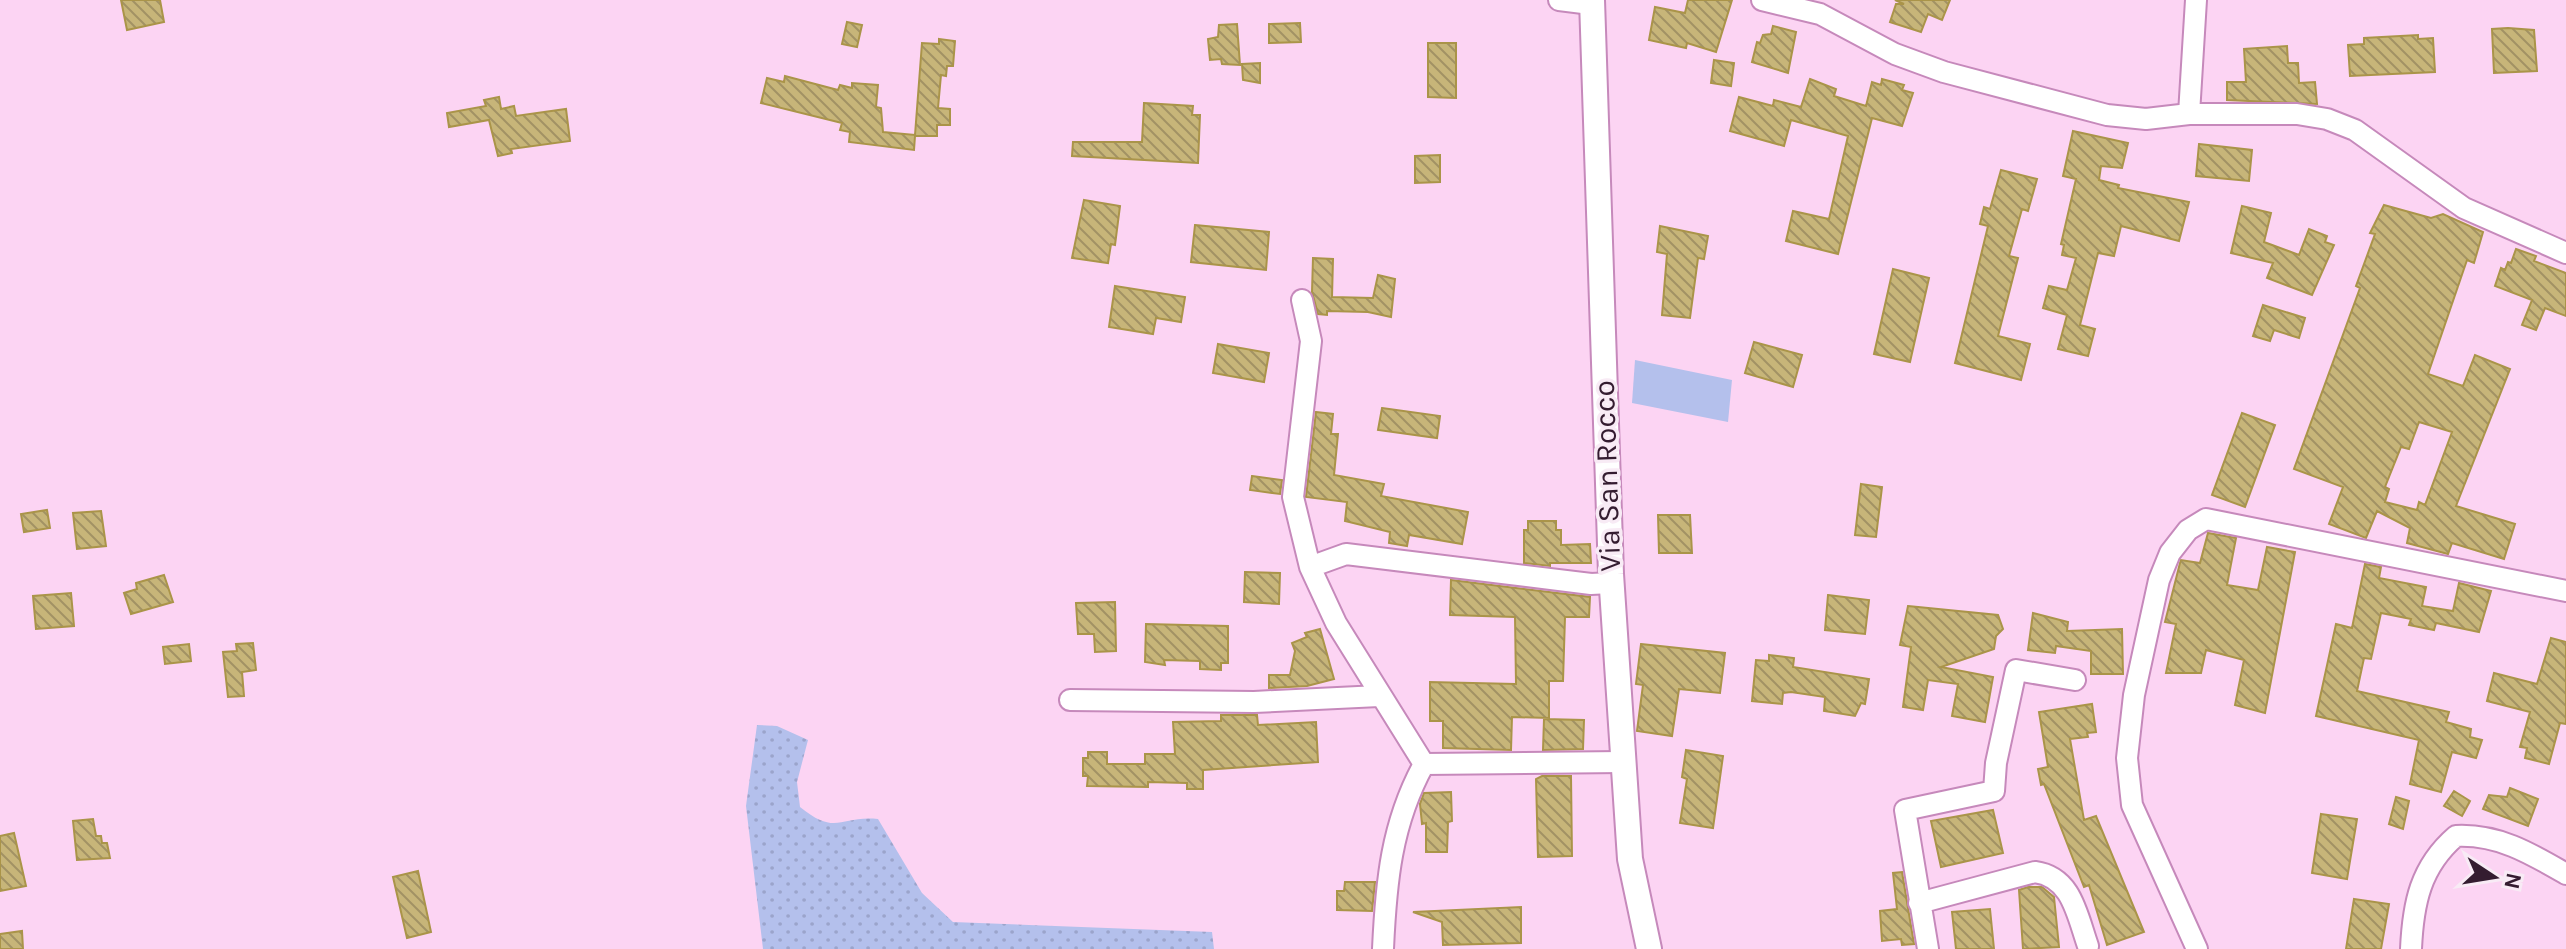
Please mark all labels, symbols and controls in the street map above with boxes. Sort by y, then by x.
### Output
street label: Via San Rocco [1586,380,1628,572]
north arrow [2454,837,2534,917]
text: N [2498,871,2527,891]

